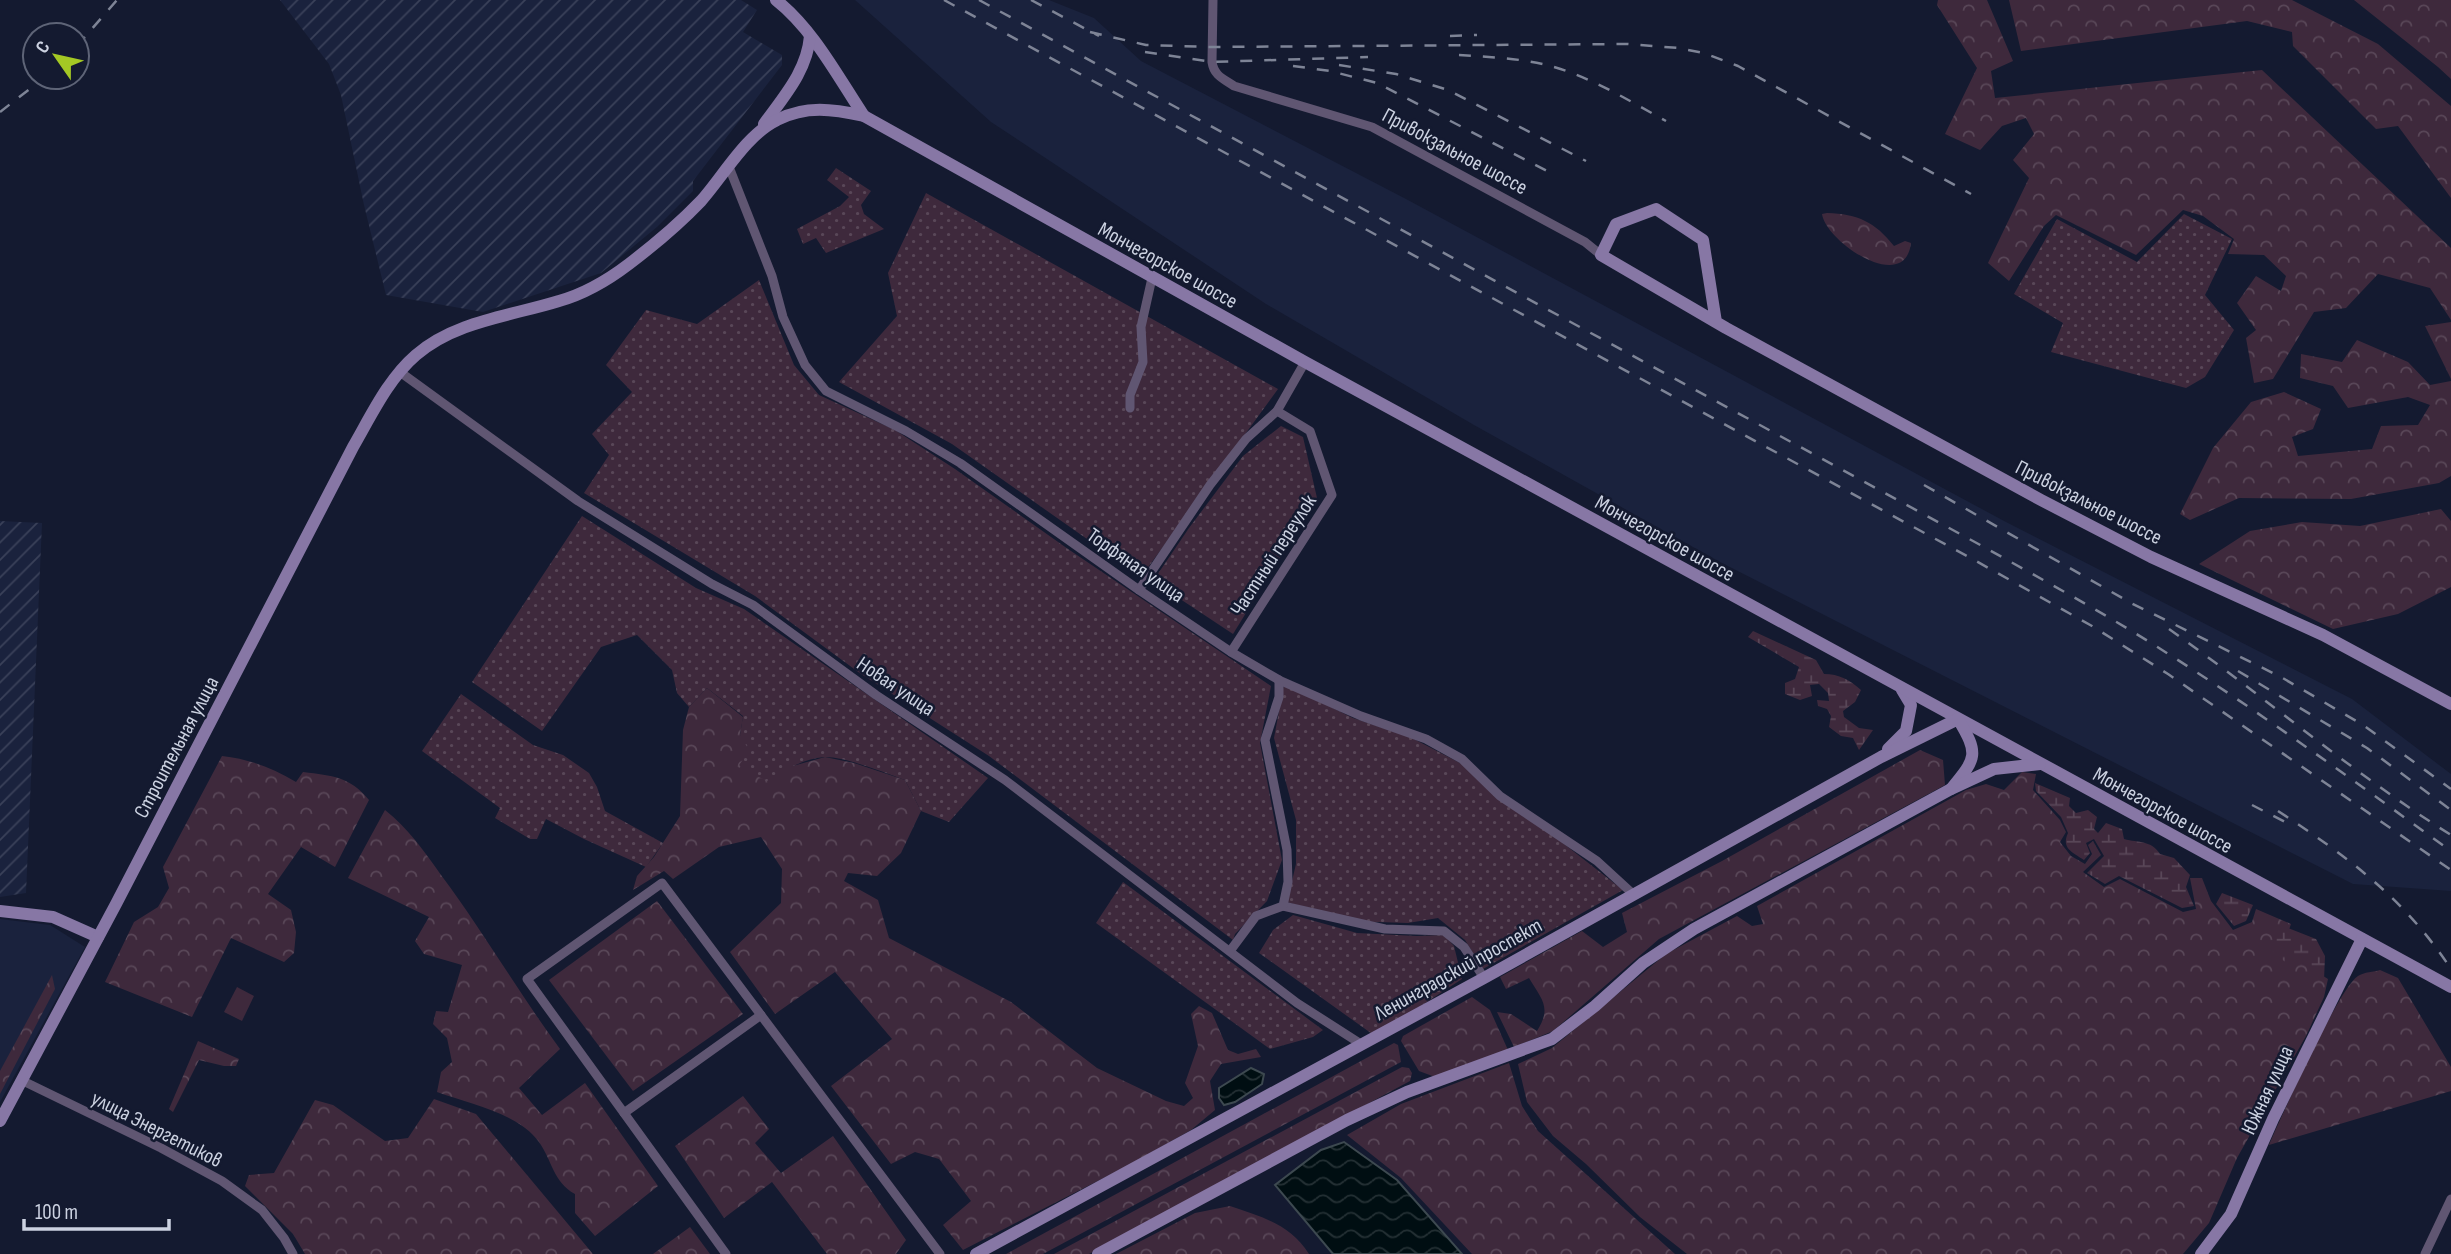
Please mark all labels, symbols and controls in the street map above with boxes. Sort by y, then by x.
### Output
north arrow [21,21,91,91]
text: С [31,37,56,58]
street label: Привокзальное шоссе [1378,103,1532,200]
street label: Мончегорское шоссе [1094,217,1242,314]
street label: Привокзальное шоссе [2011,455,2166,550]
street label: Частный переулок [1225,490,1322,621]
street label: Мончегорское шоссе [1591,490,1739,587]
street label: Торфяная улица [1082,523,1189,608]
street label: Новая улица [852,651,939,722]
street label: Строительная улица [129,672,224,822]
street label: Мончегорское шоссе [2089,762,2237,859]
street label: Ленинградский проспект [1369,913,1546,1026]
street label: Южная улица [2236,1042,2299,1138]
street label: улица Энергетиков [87,1086,226,1173]
scale bar [24,1188,170,1232]
text: 100 m [35,1200,78,1225]

